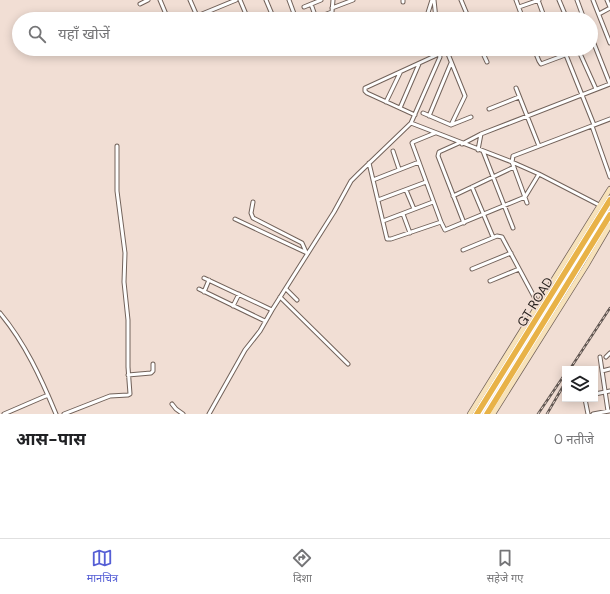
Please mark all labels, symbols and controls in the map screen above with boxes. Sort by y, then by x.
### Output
search box [12,12,598,56]
icon: search [26,23,48,45]
text: यहाँ खोजें [58,24,110,44]
street label: GT ROAD [513,274,557,330]
map controls [562,366,598,402]
button: layers [562,366,598,402]
text: आस-पास [16,428,86,450]
text: 0 नतीजे [554,431,594,448]
tab: मानचित्र [87,547,118,586]
tab: दिशा [291,547,313,586]
tab: सहेजे गए [487,547,523,586]

